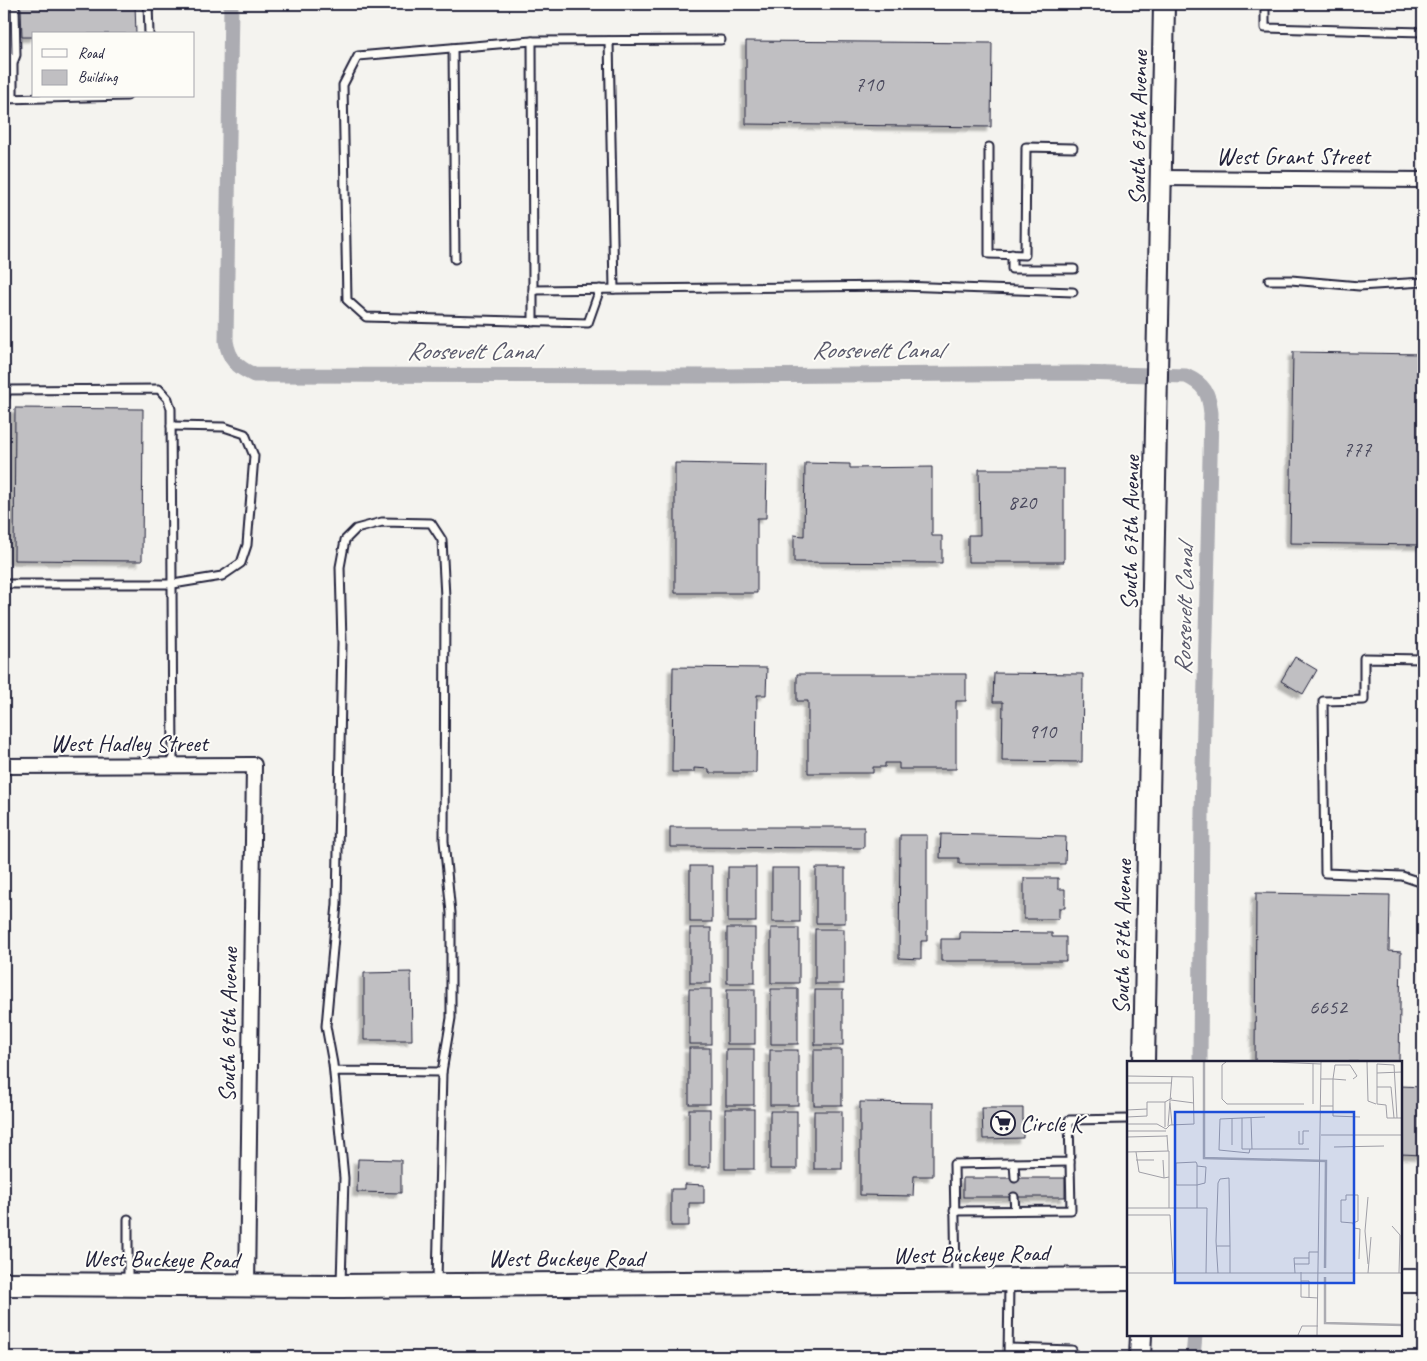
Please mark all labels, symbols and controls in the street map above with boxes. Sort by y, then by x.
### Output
legend [32,32,195,98]
text: Road [78,44,105,63]
street label: South 67th Avenue [1122,48,1154,206]
text: Building [78,68,118,87]
house number: 710 [855,71,885,97]
street label: West Grant Street [1216,141,1372,171]
water label: Roosevelt Canal [812,334,950,366]
water label: Roosevelt Canal [407,335,545,367]
house number: 777 [1343,436,1373,462]
street label: South 67th Avenue [1114,453,1146,611]
house number: 820 [1008,489,1038,515]
water label: Roosevelt Canal [1167,537,1201,675]
house number: 910 [1028,718,1058,744]
street label: West Hadley Street [50,728,210,758]
street label: South 67th Avenue [1106,857,1138,1015]
street label: South 69th Avenue [212,945,244,1103]
house number: 6652 [1309,994,1348,1020]
inset map [1127,1061,1402,1336]
place label: Circle K [1020,1108,1088,1138]
supermarket icon: Circle K [990,1110,1016,1136]
street label: West Buckeye Road [893,1238,1053,1270]
street label: West Buckeye Road [83,1243,243,1275]
street label: West Buckeye Road [488,1243,648,1273]

